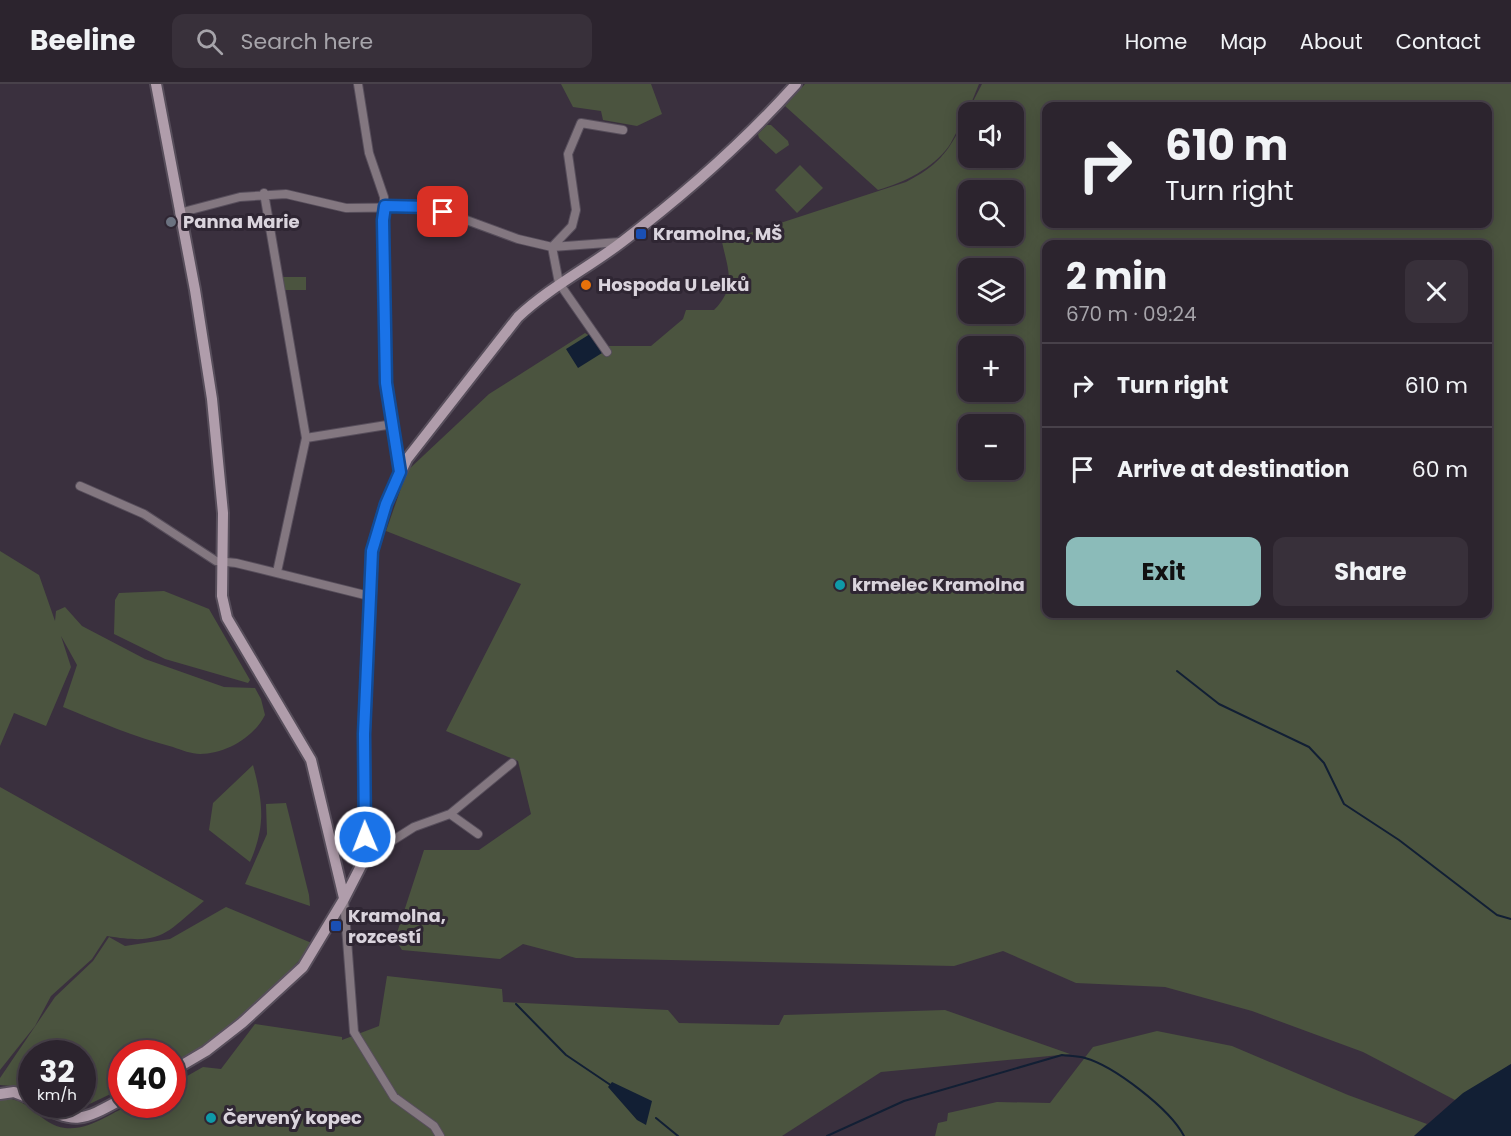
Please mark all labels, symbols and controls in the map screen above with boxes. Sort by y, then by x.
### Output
search box [172,14,592,68]
text: Beeline [30,21,136,60]
icon: search [193,25,226,58]
text: Search here [241,26,373,57]
text: Home [1125,27,1187,56]
text: Map [1220,27,1267,56]
text: About [1300,27,1363,56]
text: Contact [1396,27,1481,56]
map controls [958,102,1024,480]
button: sound [958,102,1024,168]
text: 610 m [1165,116,1288,175]
icon: right [1066,126,1144,204]
text: Turn right [1165,172,1294,209]
button: search [958,180,1024,246]
pin [417,186,468,237]
icon: arrive [426,195,459,228]
place label: Panna Marie [183,209,300,234]
marker: Panna Marie [164,215,178,229]
place label: Kramolna, MŠ [653,221,782,246]
marker: Kramolna, MŠ [634,227,648,241]
text: 2 min [1066,251,1167,302]
button: layers [958,258,1024,324]
button: close [1405,260,1468,323]
place label: Hospoda U Lelků [598,272,749,297]
marker: Hospoda U Lelků [579,278,593,292]
text: 670 m · 09:24 [1066,300,1197,328]
button: + [958,336,1024,402]
icon: right [1066,369,1099,402]
text: Turn right [1117,370,1228,401]
text: 610 m [1405,370,1468,401]
button: − [958,414,1024,480]
icon: arrive [1066,453,1099,486]
text: Arrive at destination [1117,454,1349,485]
text: 60 m [1412,454,1468,485]
button: Exit [1066,537,1261,606]
button: Share [1273,537,1468,606]
place label: krmelec Kramolna [852,572,1025,597]
marker: krmelec Kramolna [833,578,847,592]
position arrow [333,805,397,869]
place label: Kramolna, rozcestí [348,903,446,949]
marker: Kramolna, rozcestí [329,919,343,933]
speed limit sign: 40 [108,1040,186,1118]
text: 32 [39,1050,75,1093]
text: km/h [37,1084,77,1105]
place label: Červený kopec [223,1105,362,1130]
marker: Červený kopec [204,1111,218,1125]

